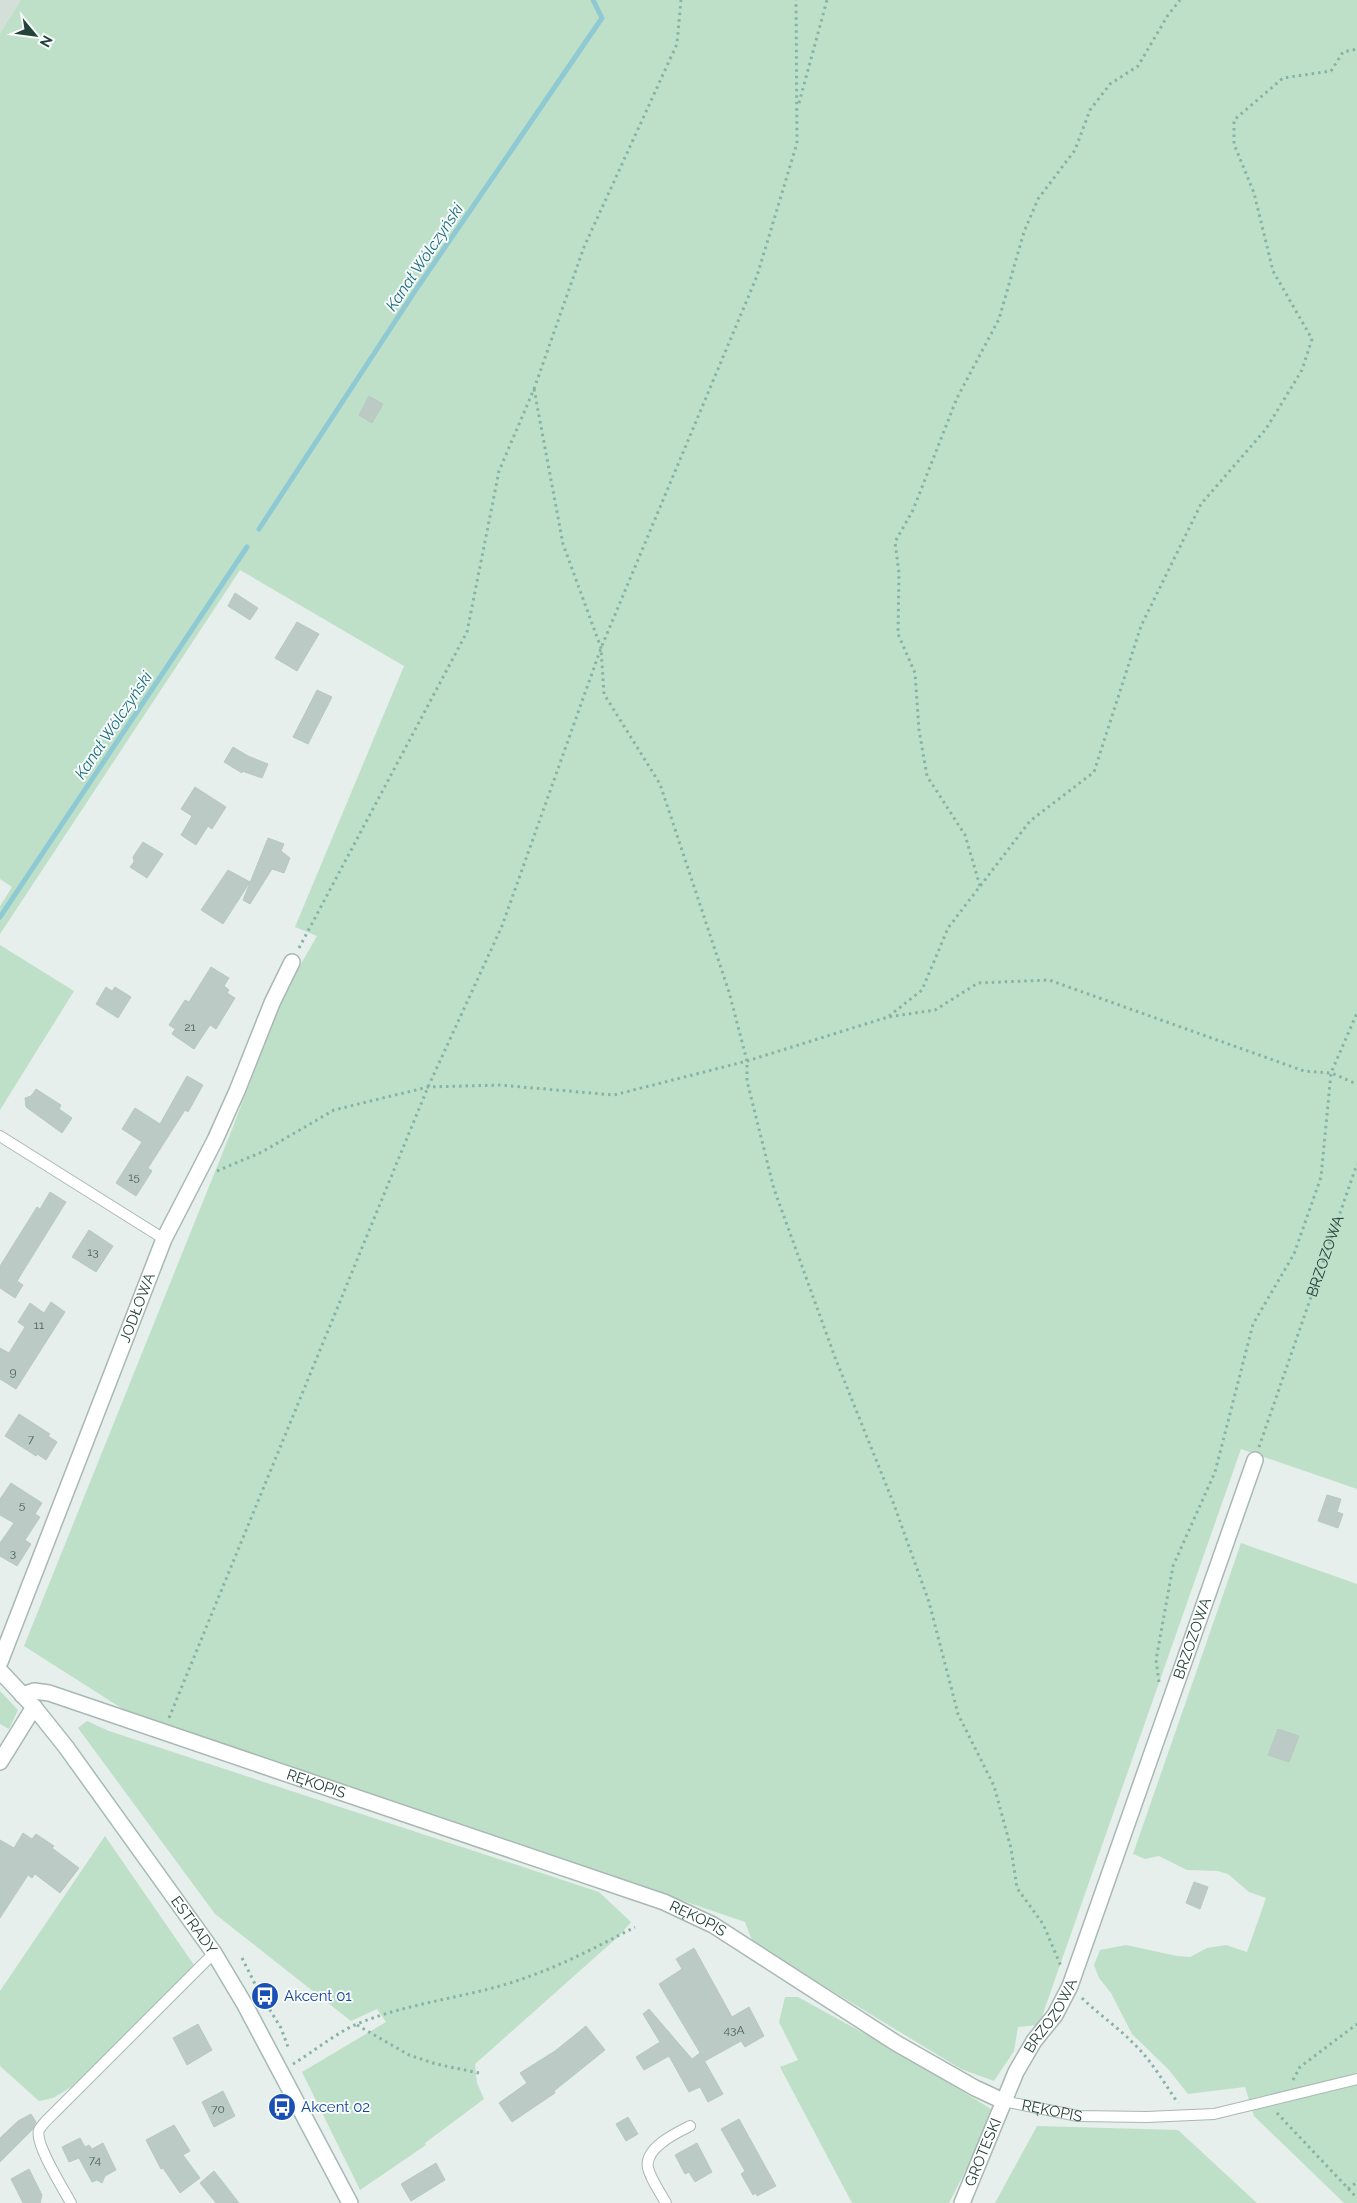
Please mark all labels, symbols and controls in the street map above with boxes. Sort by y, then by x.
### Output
north arrow [10,10,60,60]
text: N [37,33,56,50]
water label: Kanał Wólczyński [382,200,468,315]
water label: Kanał Wólczyński [71,668,157,783]
house number: 21 [184,1020,196,1034]
house number: 15 [128,1170,140,1184]
street label: BRZOZOWA [1303,1213,1348,1299]
house number: 13 [87,1245,99,1259]
street label: JODŁOWA [116,1270,159,1345]
house number: 11 [34,1318,44,1332]
house number: 9 [9,1365,17,1379]
house number: 7 [28,1432,35,1446]
house number: 5 [19,1498,26,1512]
house number: 3 [10,1546,16,1560]
street label: BRZOZOWA [1170,1595,1215,1682]
street label: RĘKOPIS [284,1765,348,1802]
street label: ESTRADY [167,1893,221,1958]
street label: RĘKOPIS [666,1897,730,1940]
street label: BRZOZOWA [1020,1977,1081,2056]
bus stop icon: Akcent 01 [250,1981,280,2011]
place label: Akcent 01 [284,1987,352,2005]
house number: 43A [723,2023,745,2037]
bus stop icon: Akcent 02 [267,2092,297,2122]
street label: RĘKOPIS [1020,2096,1084,2126]
place label: Akcent 02 [301,2098,370,2116]
house number: 70 [211,2102,225,2116]
street label: GROTESKI [961,2115,1005,2189]
house number: 74 [89,2153,102,2167]

